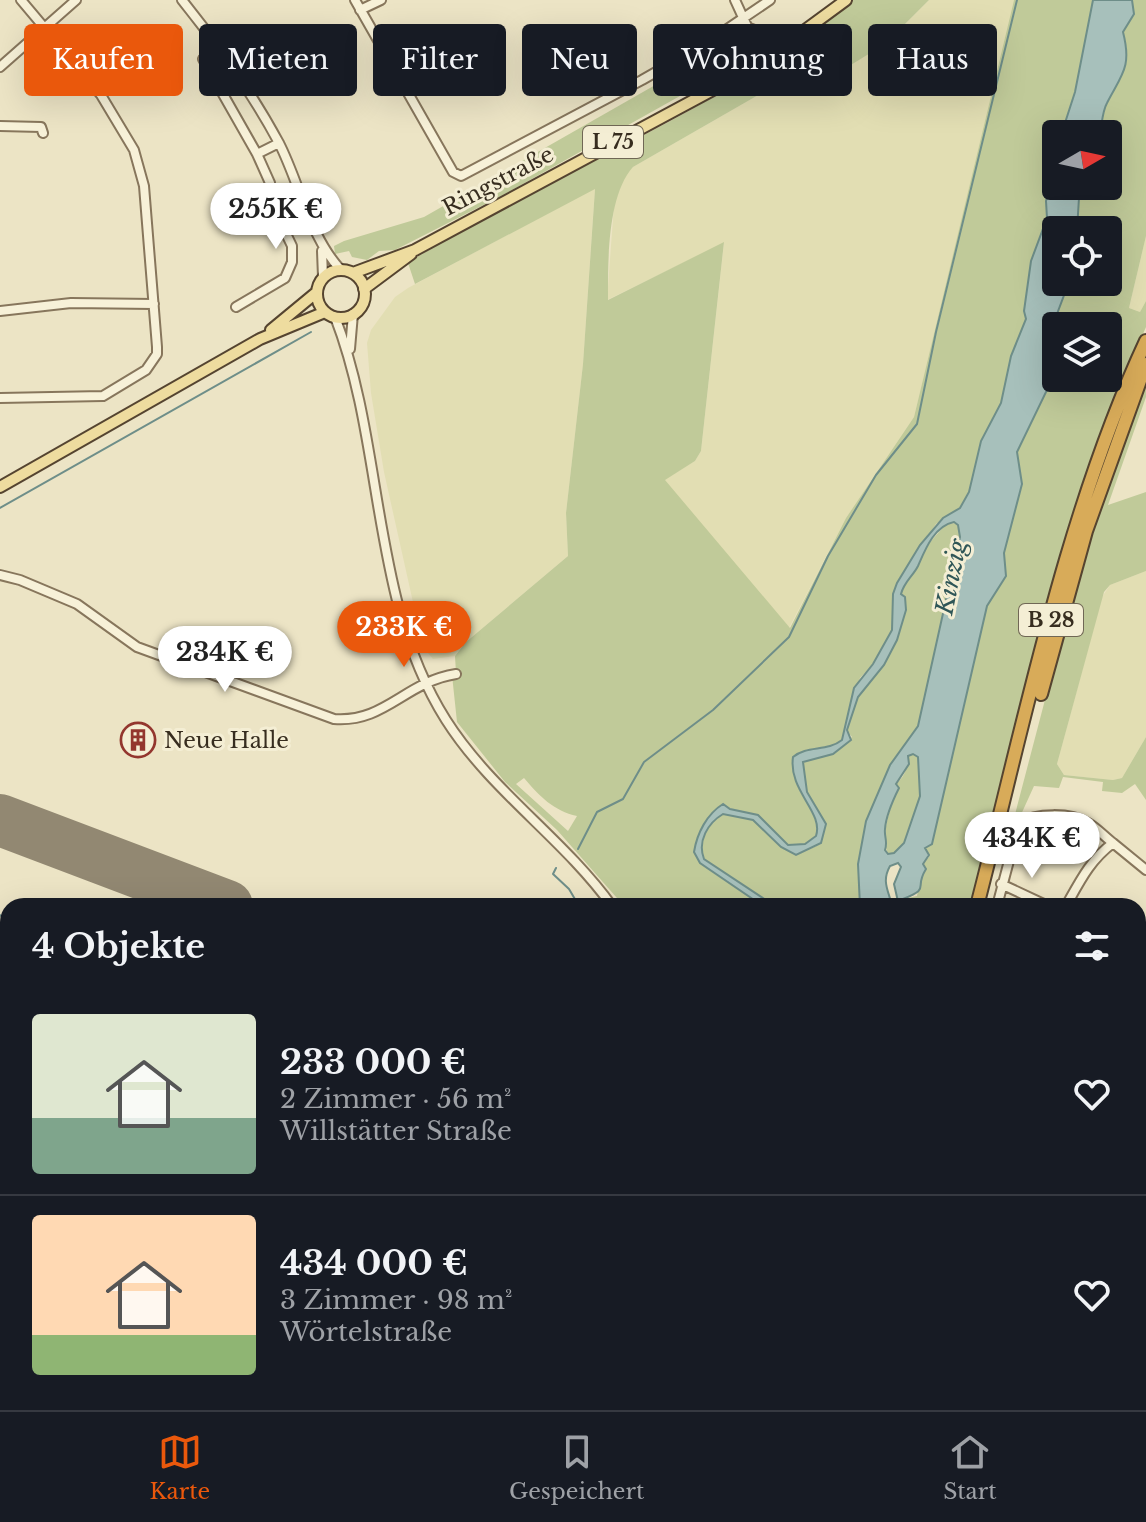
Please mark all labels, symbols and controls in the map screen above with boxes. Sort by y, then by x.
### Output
chip: Kaufen [24,24,183,96]
chip: Mieten [199,24,357,96]
chip: Filter [373,24,506,96]
chip: Neu [522,24,637,96]
chip: Wohnung [653,24,852,96]
chip: Haus [868,24,997,96]
north arrow [1042,120,1122,200]
map controls [1042,120,1122,392]
road number: L 75 [583,126,643,158]
street label: Ringstraße [438,140,558,222]
pin: 255K € [211,183,341,251]
text: 255K € [228,193,324,225]
button: locate [1042,216,1122,296]
button: layers [1042,312,1122,392]
water label: Kinzig [929,535,973,618]
pin: 233K € [339,601,469,669]
road number: B 28 [1019,604,1083,636]
text: 233K € [355,611,453,643]
pin: 234K € [160,626,290,694]
text: 234K € [176,636,274,668]
building icon: Neue Halle [119,721,157,759]
place label: Neue Halle [164,727,289,754]
pin: 434K € [967,812,1097,880]
text: 434K € [983,822,1081,854]
icon: filters [1070,924,1114,968]
text: 4 Objekte [32,925,205,967]
text: 233 000 € [280,1041,466,1083]
icon: home [96,1046,192,1142]
icon: heart [1070,1072,1114,1116]
text: 2 Zimmer · 56 m² [280,1083,511,1115]
text: Willstätter Straße [280,1115,512,1147]
text: 434 000 € [280,1242,468,1284]
icon: home [96,1247,192,1343]
icon: heart [1070,1273,1114,1317]
text: 3 Zimmer · 98 m² [280,1284,512,1316]
text: Wörtelstraße [280,1316,452,1348]
tab: Karte [149,1430,210,1505]
tab: Gespeichert [509,1430,644,1505]
tab: Start [943,1430,997,1505]

